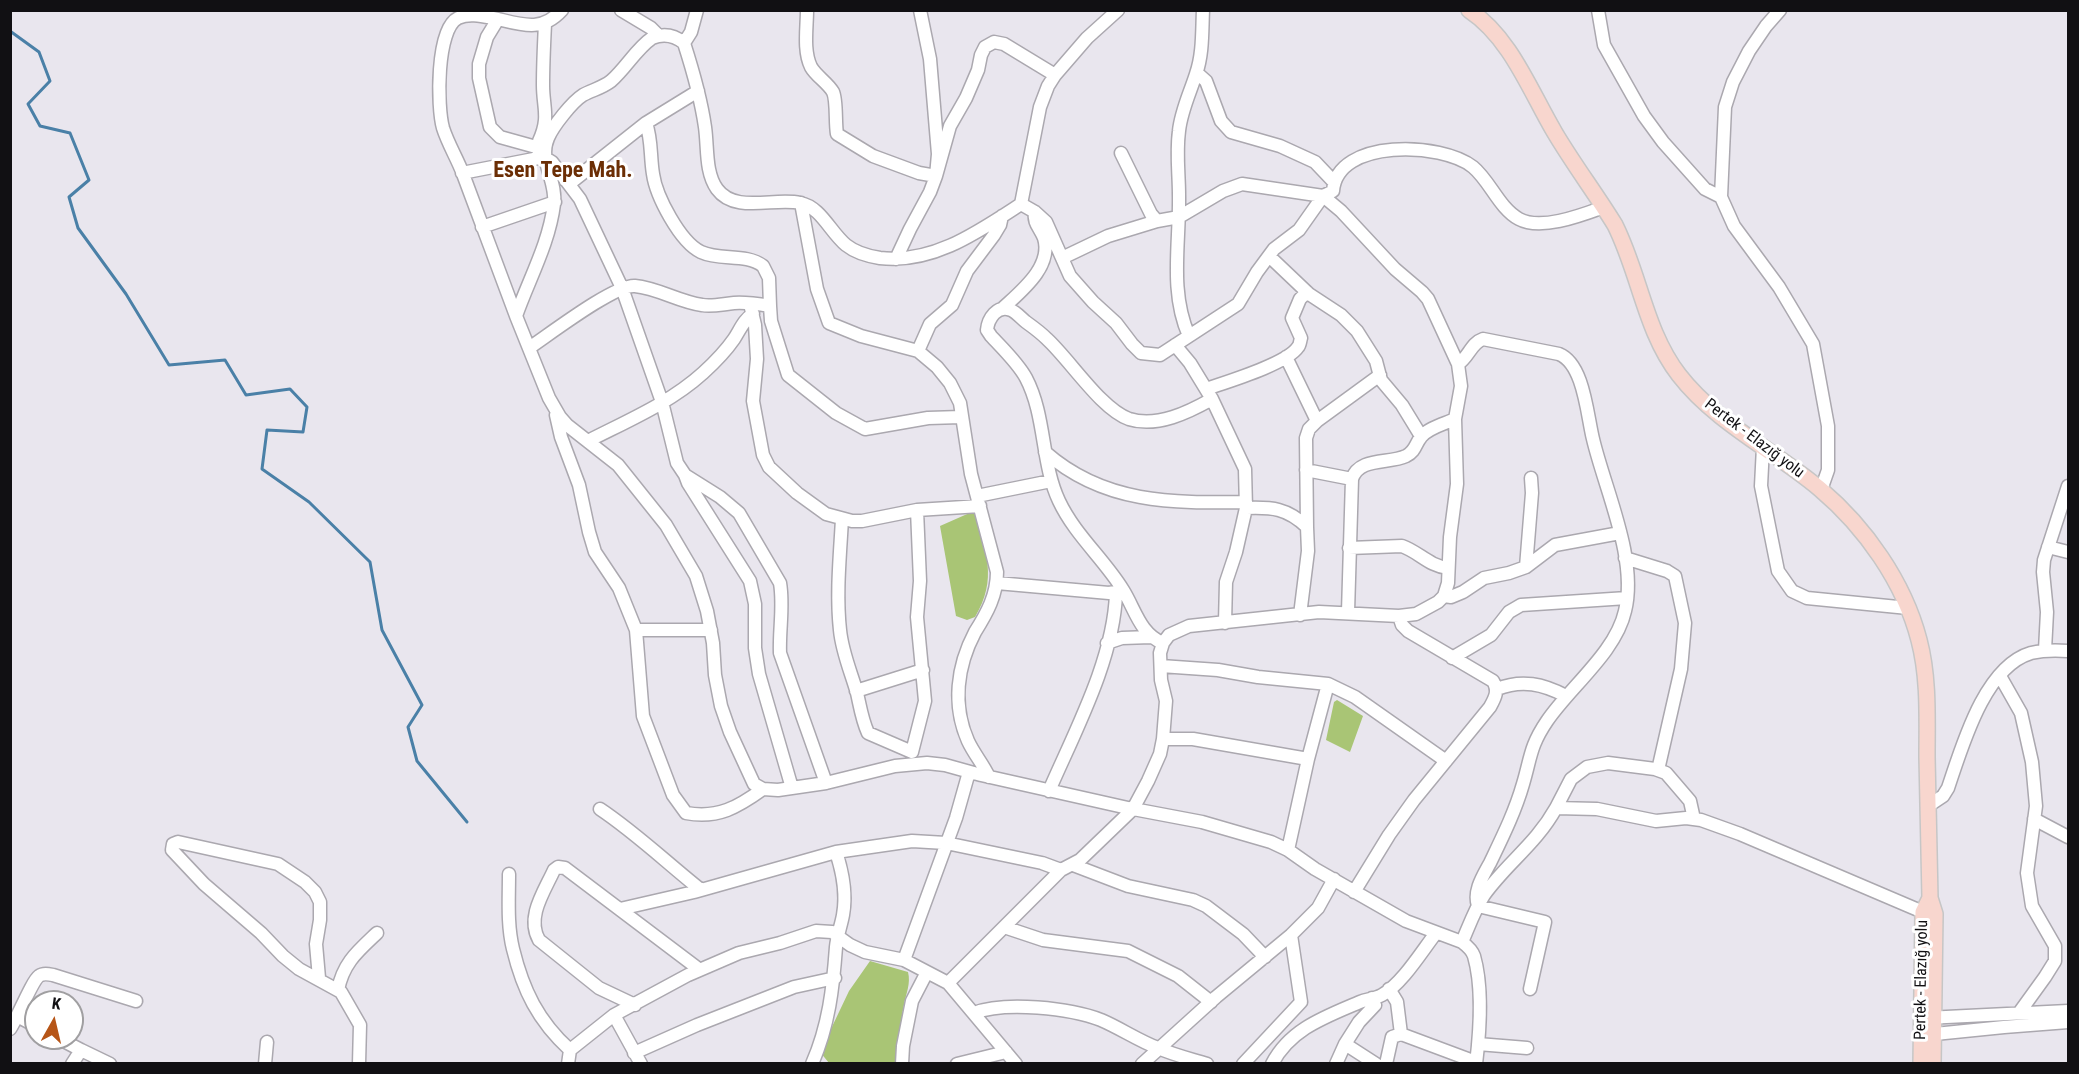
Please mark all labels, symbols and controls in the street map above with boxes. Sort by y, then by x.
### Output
district label: Esen Tepe Mah. [493,158,633,184]
street label: Pertek - Elazığ yolu [1700,395,1808,483]
street label: Pertek - Elazığ yolu [1911,920,1933,1040]
north arrow [24,990,84,1050]
text: K [51,994,62,1014]

